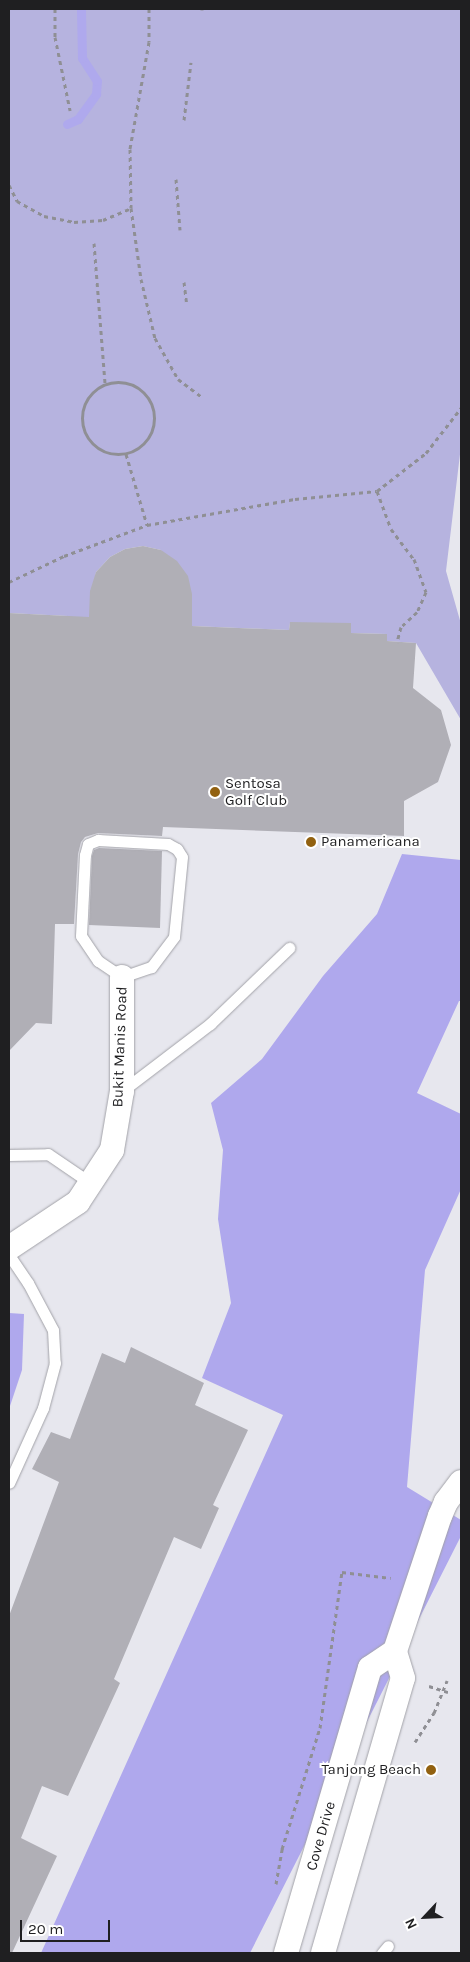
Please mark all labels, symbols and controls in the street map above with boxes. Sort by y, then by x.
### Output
place label: Sentosa Golf Club [225,774,287,809]
marker: Sentosa Golf Club [209,786,221,798]
place label: Panamericana [321,833,420,851]
marker: Panamericana [305,836,317,848]
street label: Bukit Manis Road [109,986,131,1108]
place label: Tanjong Beach [321,1761,421,1779]
marker: Tanjong Beach [425,1764,437,1776]
street label: Cove Drive [303,1799,339,1873]
north arrow [400,1892,450,1942]
scale bar [22,1910,112,1942]
text: N [401,1915,421,1932]
text: 20 m [28,1920,63,1938]

